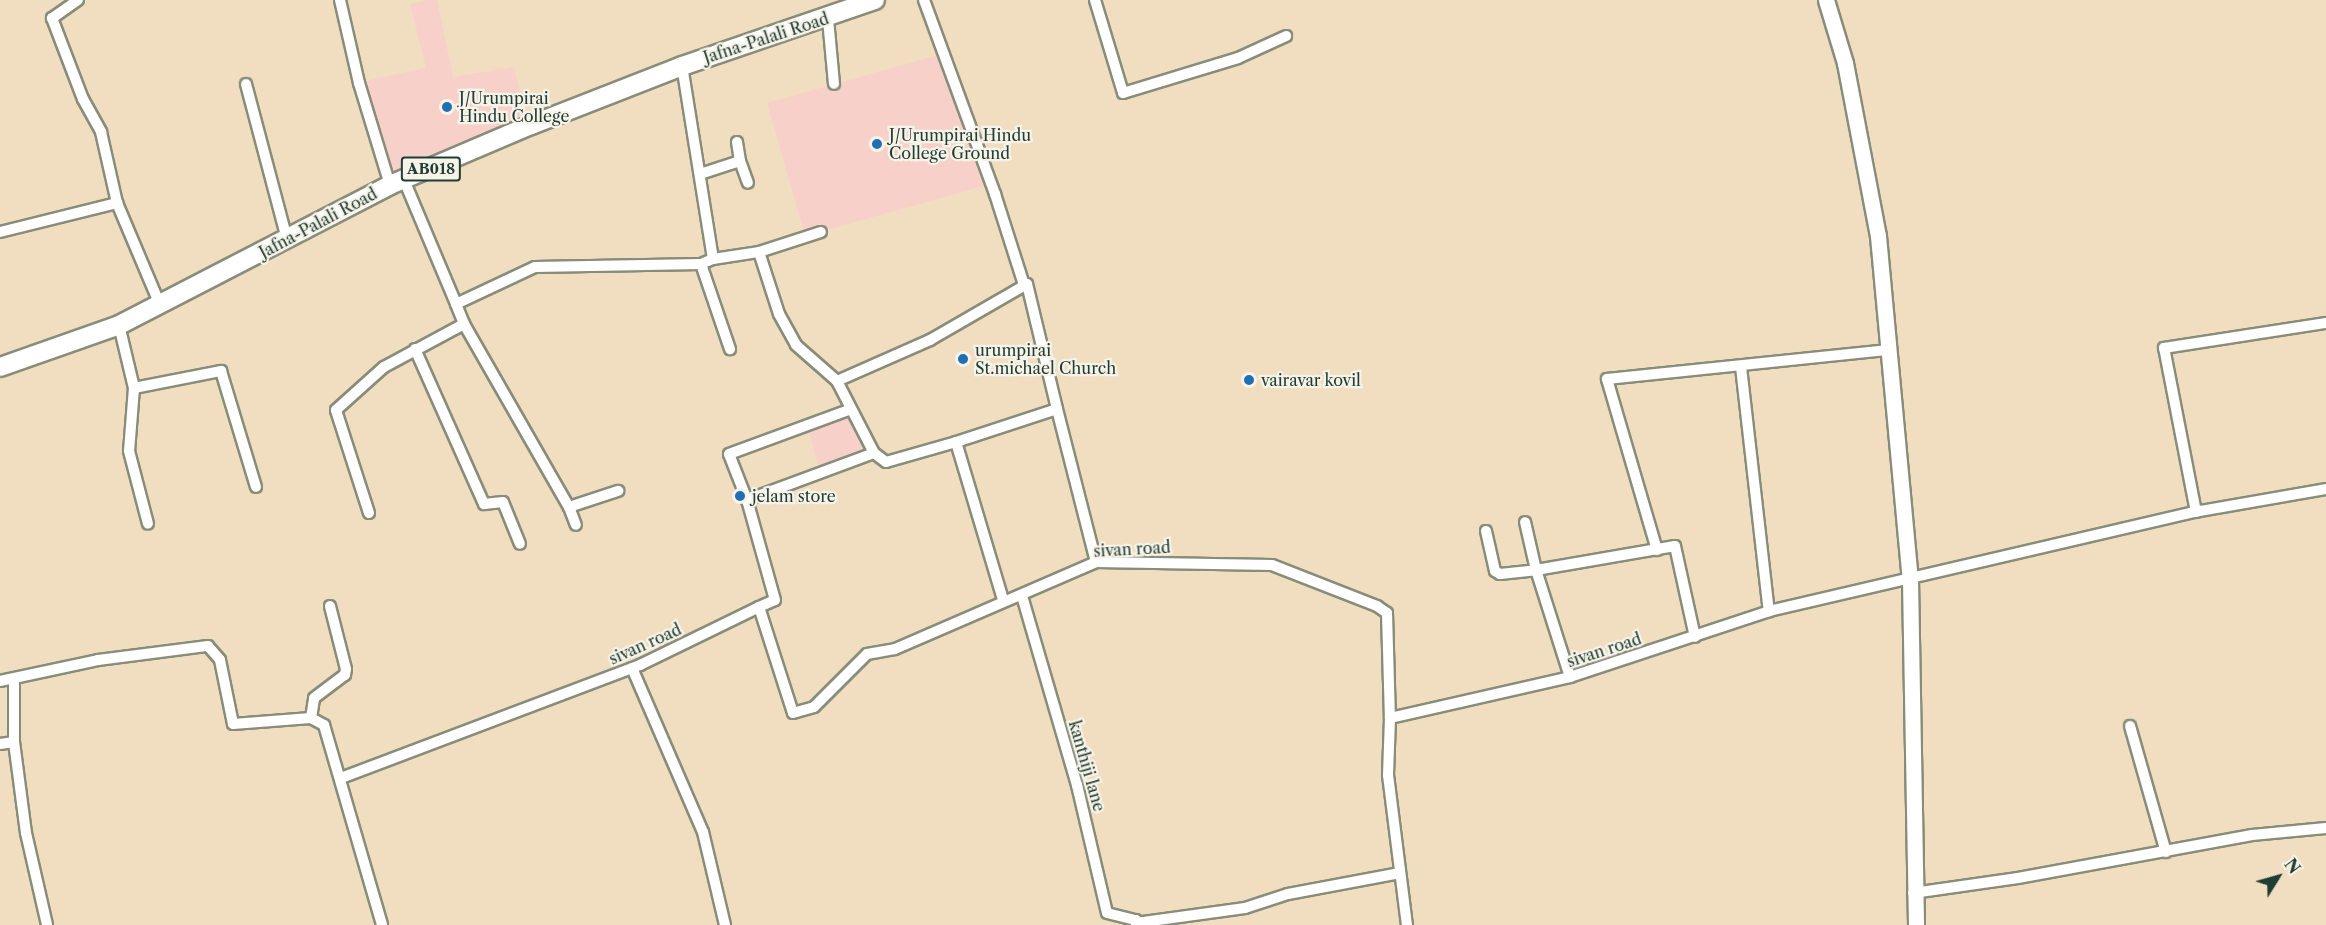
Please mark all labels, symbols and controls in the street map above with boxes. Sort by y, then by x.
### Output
street label: Jafna-Palali Road [701,9,831,67]
place label: J/Urumpirai Hindu College [459,88,569,126]
marker: J/Urumpirai Hindu College [440,100,454,114]
place label: J/Urumpirai Hindu College Ground [889,125,1031,163]
marker: J/Urumpirai Hindu College Ground [870,137,884,151]
road number: AB018 [400,157,462,181]
street label: Jafna-Palali Road [256,184,380,262]
place label: urumpirai St.michael Church [975,340,1116,378]
marker: urumpirai St.michael Church [956,352,970,366]
place label: vairavar kovil [1261,370,1361,390]
marker: vairavar kovil [1242,373,1256,387]
place label: jelam store [752,486,836,506]
marker: jelam store [733,489,747,503]
street label: sivan road [1093,537,1171,561]
street label: sivan road [606,620,684,668]
street label: sivan road [1564,629,1644,671]
street label: kanthiji lane [1065,718,1109,814]
north arrow [2248,847,2308,907]
text: N [2280,855,2305,878]

